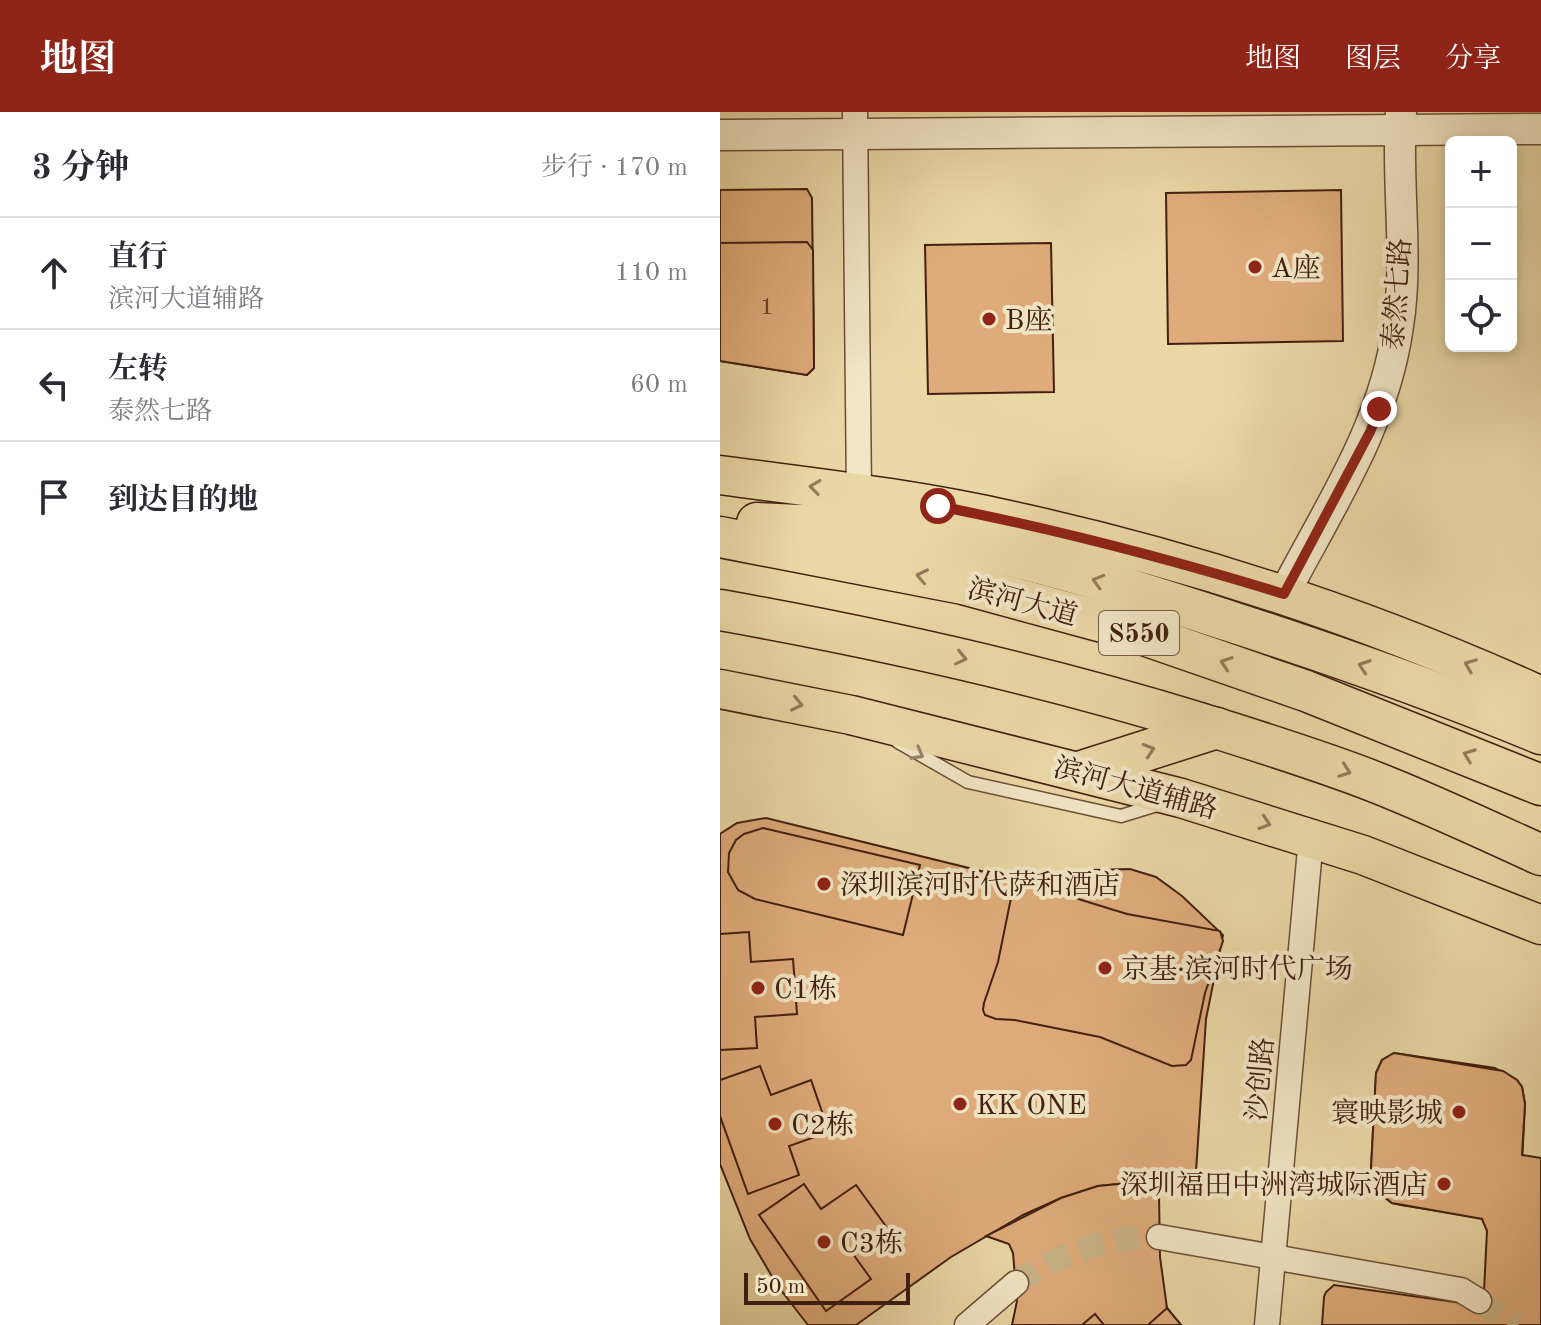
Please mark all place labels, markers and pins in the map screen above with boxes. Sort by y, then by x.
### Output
place label: A座 [1271,253,1320,284]
marker: A座 [1246,258,1264,276]
place label: B座 [1005,305,1052,336]
marker: B座 [980,310,998,328]
place label: 深圳滨河时代萨和酒店 [840,870,1120,901]
marker: 深圳滨河时代萨和酒店 [815,875,833,893]
place label: 京基·滨河时代广场 [1121,954,1353,985]
marker: 京基·滨河时代广场 [1096,959,1114,977]
place label: C1栋 [774,974,837,1005]
marker: C1栋 [749,979,767,997]
place label: KK ONE [976,1093,1087,1121]
marker: KK ONE [951,1095,969,1113]
place label: 寰映影城 [1331,1098,1443,1129]
marker: 寰映影城 [1450,1103,1468,1121]
place label: C2栋 [791,1110,854,1141]
marker: C2栋 [766,1115,784,1133]
place label: 深圳福田中洲湾城际酒店 [1120,1170,1428,1201]
marker: 深圳福田中洲湾城际酒店 [1435,1175,1453,1193]
place label: C3栋 [840,1228,903,1259]
marker: C3栋 [815,1233,833,1251]

